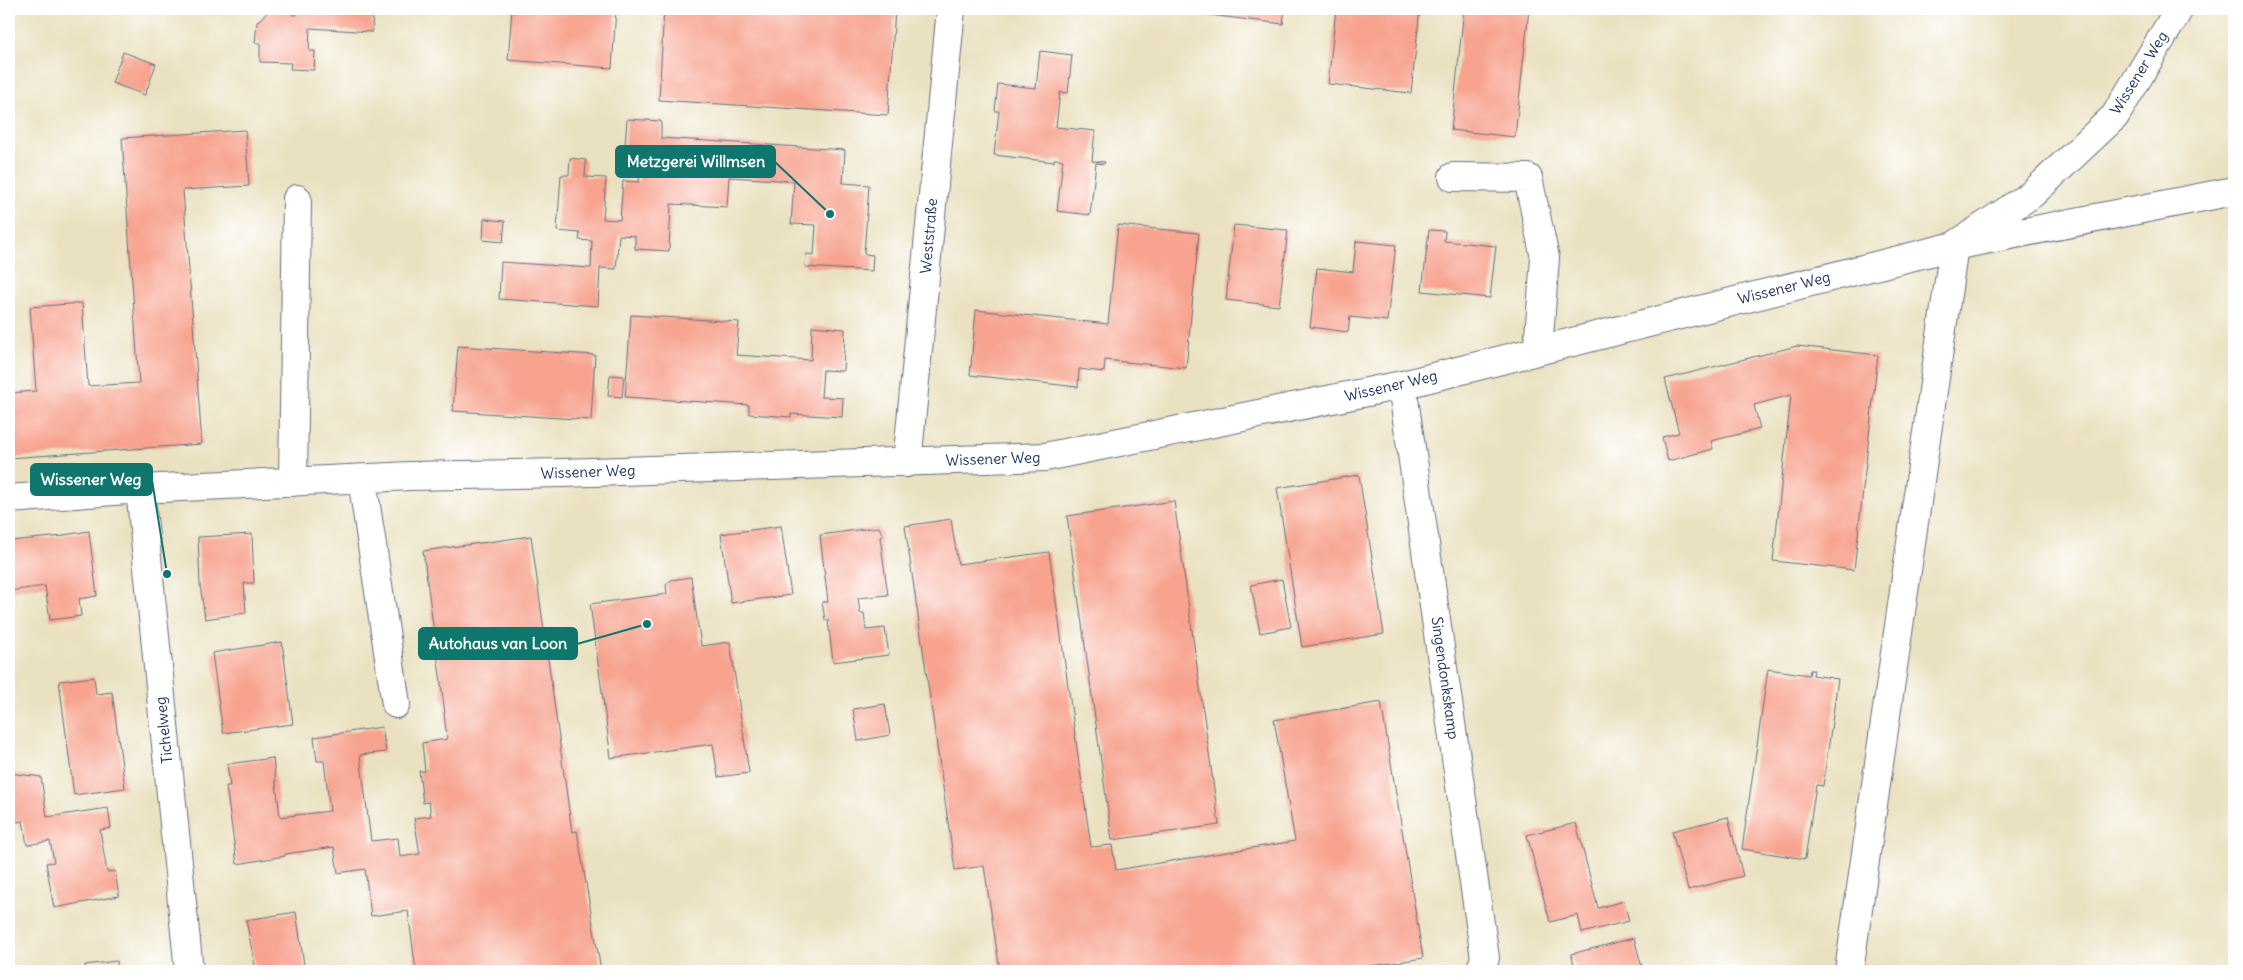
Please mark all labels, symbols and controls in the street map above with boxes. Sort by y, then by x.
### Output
street label: Wissener Weg [2105,28,2172,118]
callout: Metzgerei Willmsen [616,146,775,177]
text: Metzgerei Willmsen [627,151,765,172]
street label: Weststraße [916,197,941,274]
street label: Wissener Weg [1736,267,1832,308]
street label: Wissener Weg [1343,366,1439,405]
street label: Wissener Weg [945,447,1041,470]
street label: Wissener Weg [540,460,636,483]
callout: Wissener Weg [31,464,152,495]
text: Wissener Weg [40,469,142,490]
street label: Singendonkskamp [1427,615,1464,741]
callout: Autohaus van Loon [419,628,577,659]
text: Autohaus van Loon [429,633,567,653]
street label: Tichelweg [151,696,176,764]

